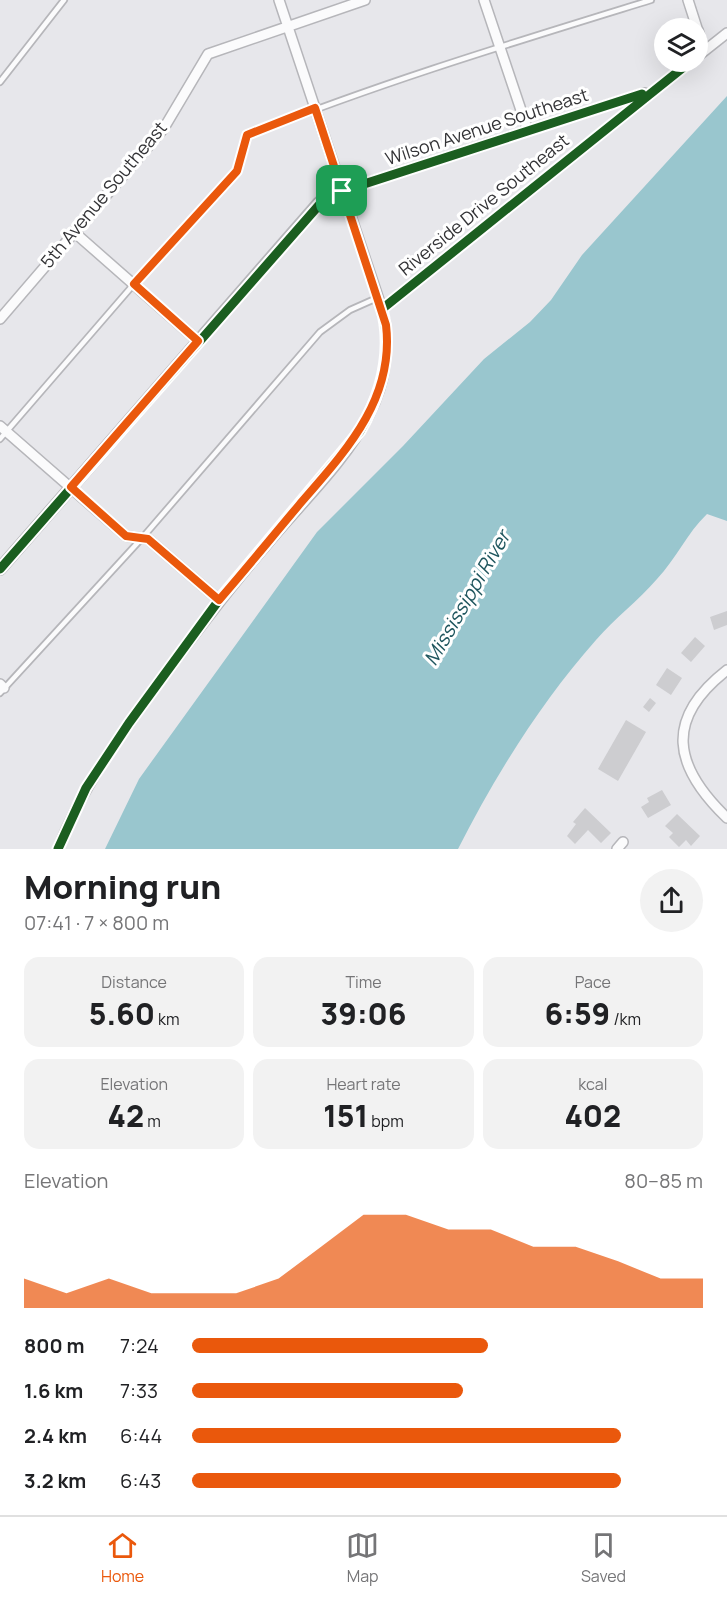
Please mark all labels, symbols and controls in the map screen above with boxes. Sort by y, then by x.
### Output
map controls [654,18,708,72]
button: layers [654,18,708,72]
street label: Wilson Avenue Southeast [382,82,591,170]
street label: 5th Avenue Southeast [35,116,172,273]
street label: Riverside Drive Southeast [393,128,573,280]
pin [316,165,367,216]
icon: arrive [325,174,358,207]
water label: Mississippi River [417,523,517,670]
text: Morning run [24,864,221,909]
button: share [640,869,703,932]
text: 07:41 · 7 × 800 m [24,909,169,936]
text: Distance [101,971,167,993]
text: Time [345,971,382,993]
text: Pace [575,971,611,993]
text: 5.60 [89,993,155,1034]
text: 39:06 [321,993,406,1034]
text: 6:59 [545,993,610,1034]
text: km [155,1008,180,1030]
text: /km [610,1008,641,1030]
text: Elevation [100,1073,168,1095]
text: Heart rate [326,1073,401,1095]
text: kcal [578,1073,607,1095]
text: 42 [107,1095,144,1136]
text: 151 [323,1095,368,1136]
text: 402 [564,1095,621,1136]
text: m [144,1110,161,1132]
text: bpm [368,1110,404,1132]
text: Elevation [24,1167,108,1194]
text: 80–85 m [624,1167,703,1194]
text: 800 m [24,1332,85,1359]
text: 7:24 [120,1332,159,1359]
text: 1.6 km [24,1377,83,1404]
text: 7:33 [120,1377,158,1404]
text: 2.4 km [24,1422,87,1449]
text: 6:44 [120,1422,162,1449]
text: 3.2 km [24,1467,86,1494]
text: 6:43 [120,1467,161,1494]
tab: Home [101,1529,144,1587]
tab: Map [346,1529,379,1587]
tab: Saved [581,1529,626,1587]

